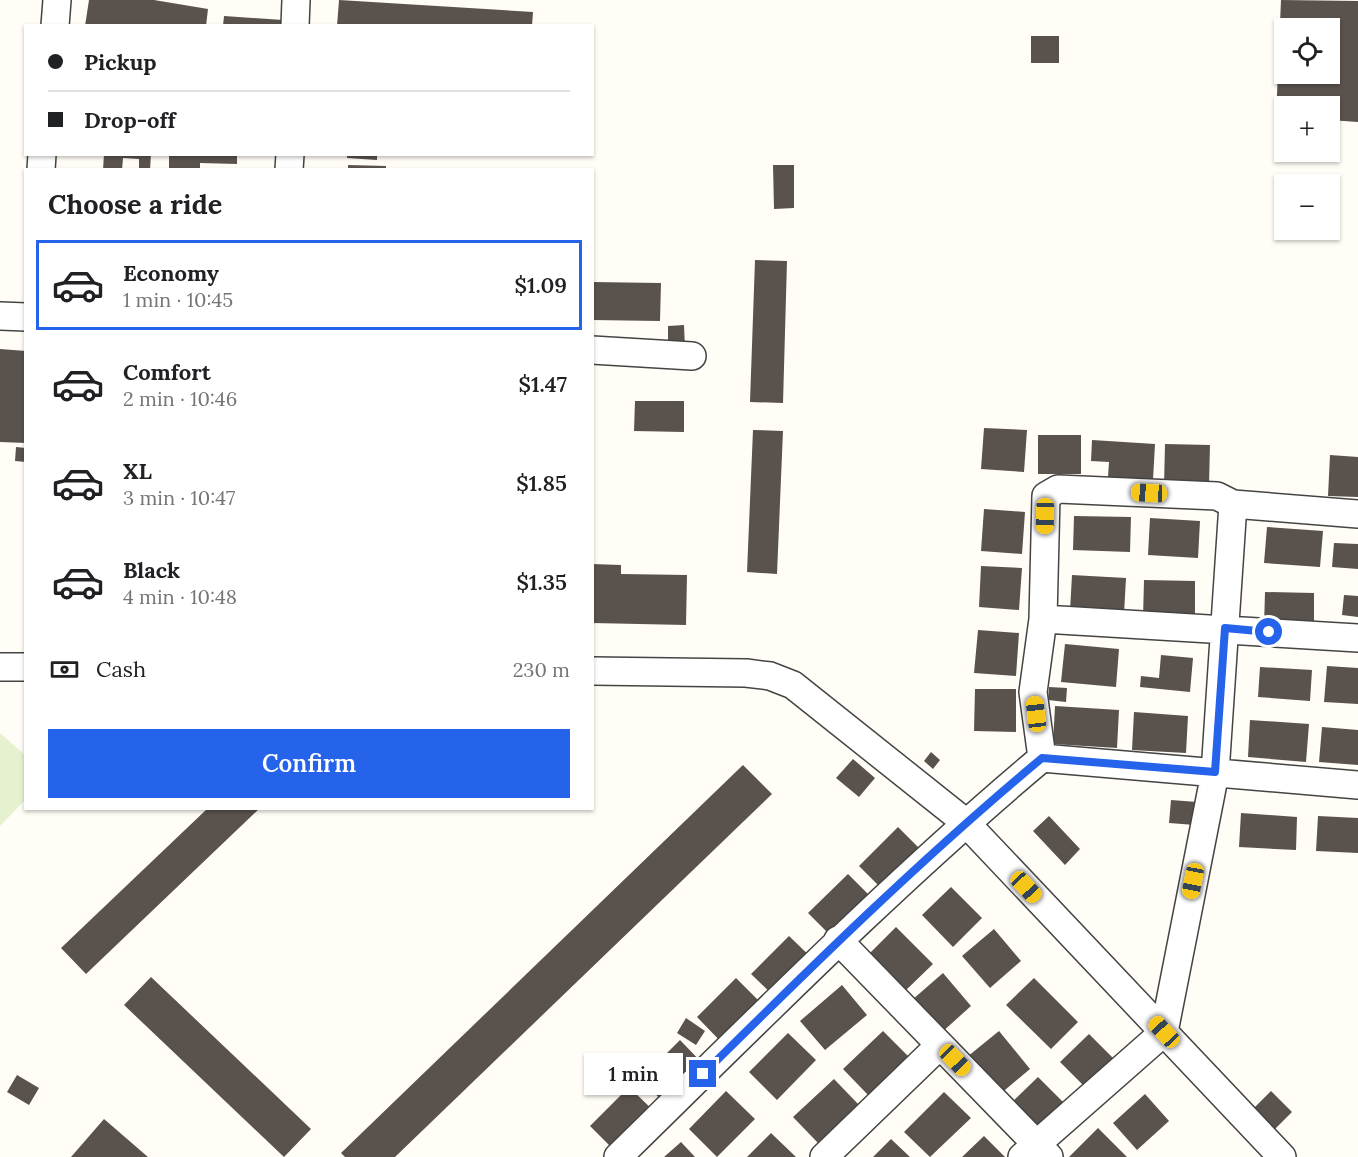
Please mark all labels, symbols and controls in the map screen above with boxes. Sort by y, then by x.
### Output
map controls [1274,18,1340,240]
button: locate [1274,18,1340,84]
text: Pickup [84,48,157,76]
button: + [1274,96,1340,162]
text: Drop-off [84,106,176,134]
button: − [1274,174,1340,240]
text: Choose a ride [48,187,222,221]
icon: car [51,258,105,312]
text: Economy [123,259,219,287]
text: $1.09 [514,271,567,299]
text: 1 min · 10:45 [123,287,233,312]
icon: car [51,357,105,411]
text: Comfort [123,358,211,386]
text: $1.47 [518,370,567,398]
text: 2 min · 10:46 [123,386,237,411]
icon: car [51,456,105,510]
text: XL [123,457,152,485]
text: $1.85 [516,469,567,497]
car [1131,483,1167,503]
text: 3 min · 10:47 [123,485,235,510]
car [1036,498,1054,534]
icon: car [51,555,105,609]
text: Black [123,556,180,584]
text: $1.35 [516,568,567,596]
text: 4 min · 10:48 [123,584,237,609]
route start [1255,618,1282,645]
icon: cash [48,653,81,686]
text: Cash [96,655,146,683]
text: 230 m [513,657,570,682]
car [1025,695,1047,733]
button: Confirm [48,729,570,798]
car [1181,862,1205,900]
car [1007,868,1045,906]
car [1145,1013,1183,1051]
car [936,1041,974,1079]
callout: 1 min [583,1053,682,1095]
route end [689,1060,716,1087]
text: 1 min [608,1061,659,1086]

